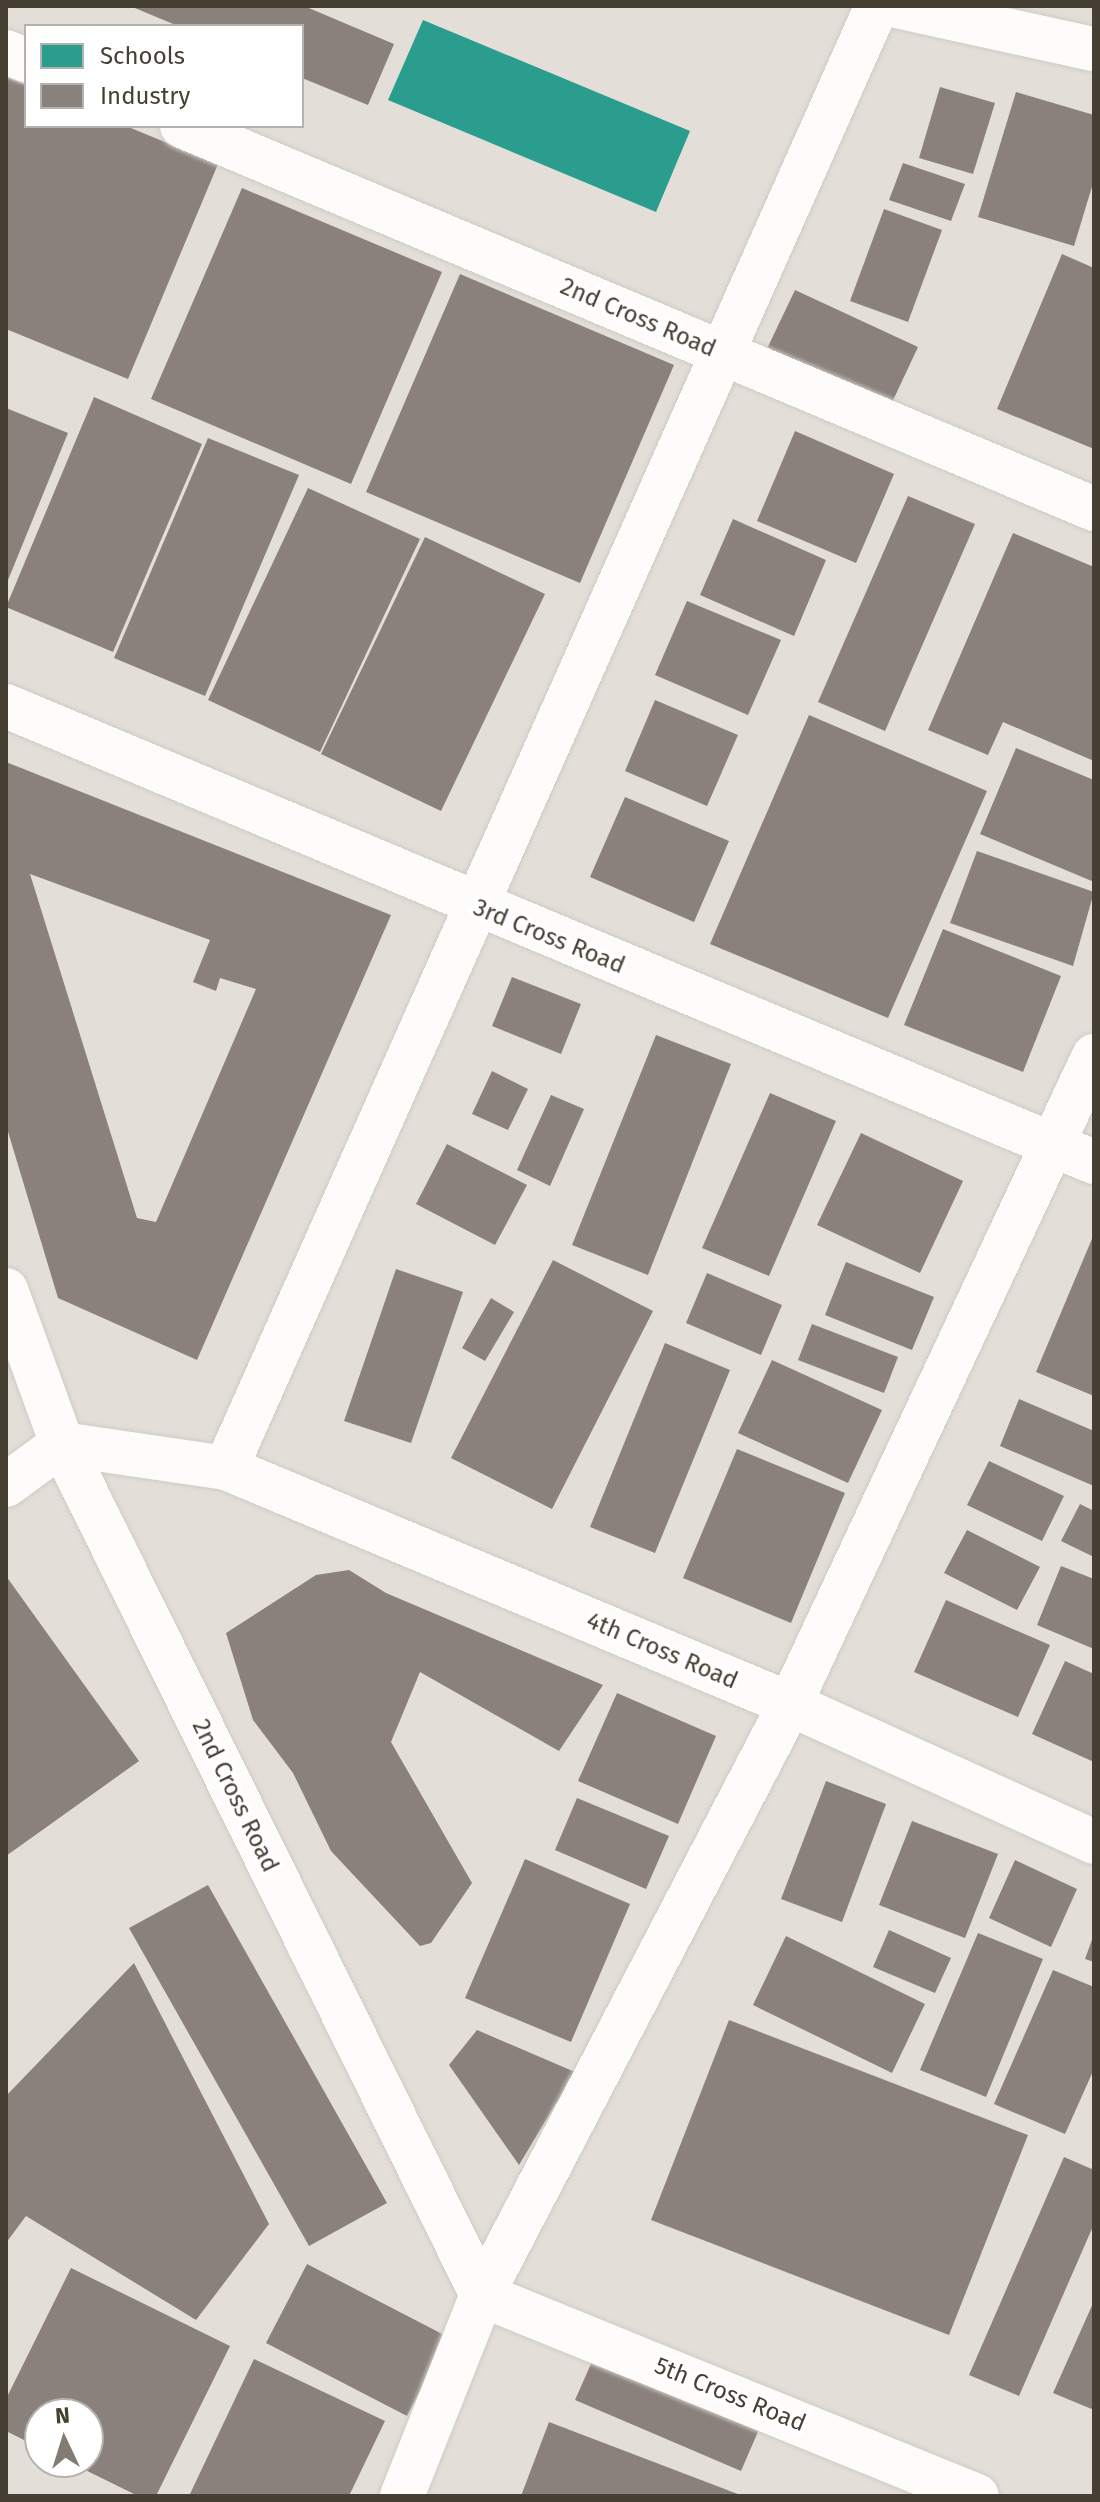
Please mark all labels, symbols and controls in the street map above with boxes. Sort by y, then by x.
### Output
legend [24,24,304,128]
text: Schools [100,42,185,70]
text: Industry [100,82,190,110]
street label: 2nd Cross Road [556,272,720,364]
street label: 3rd Cross Road [469,894,629,980]
street label: 4th Cross Road [582,1606,742,1696]
street label: 2nd Cross Road [186,1715,284,1877]
street label: 5th Cross Road [650,2352,810,2438]
north arrow [24,2398,104,2478]
text: N [54,2402,71,2430]

